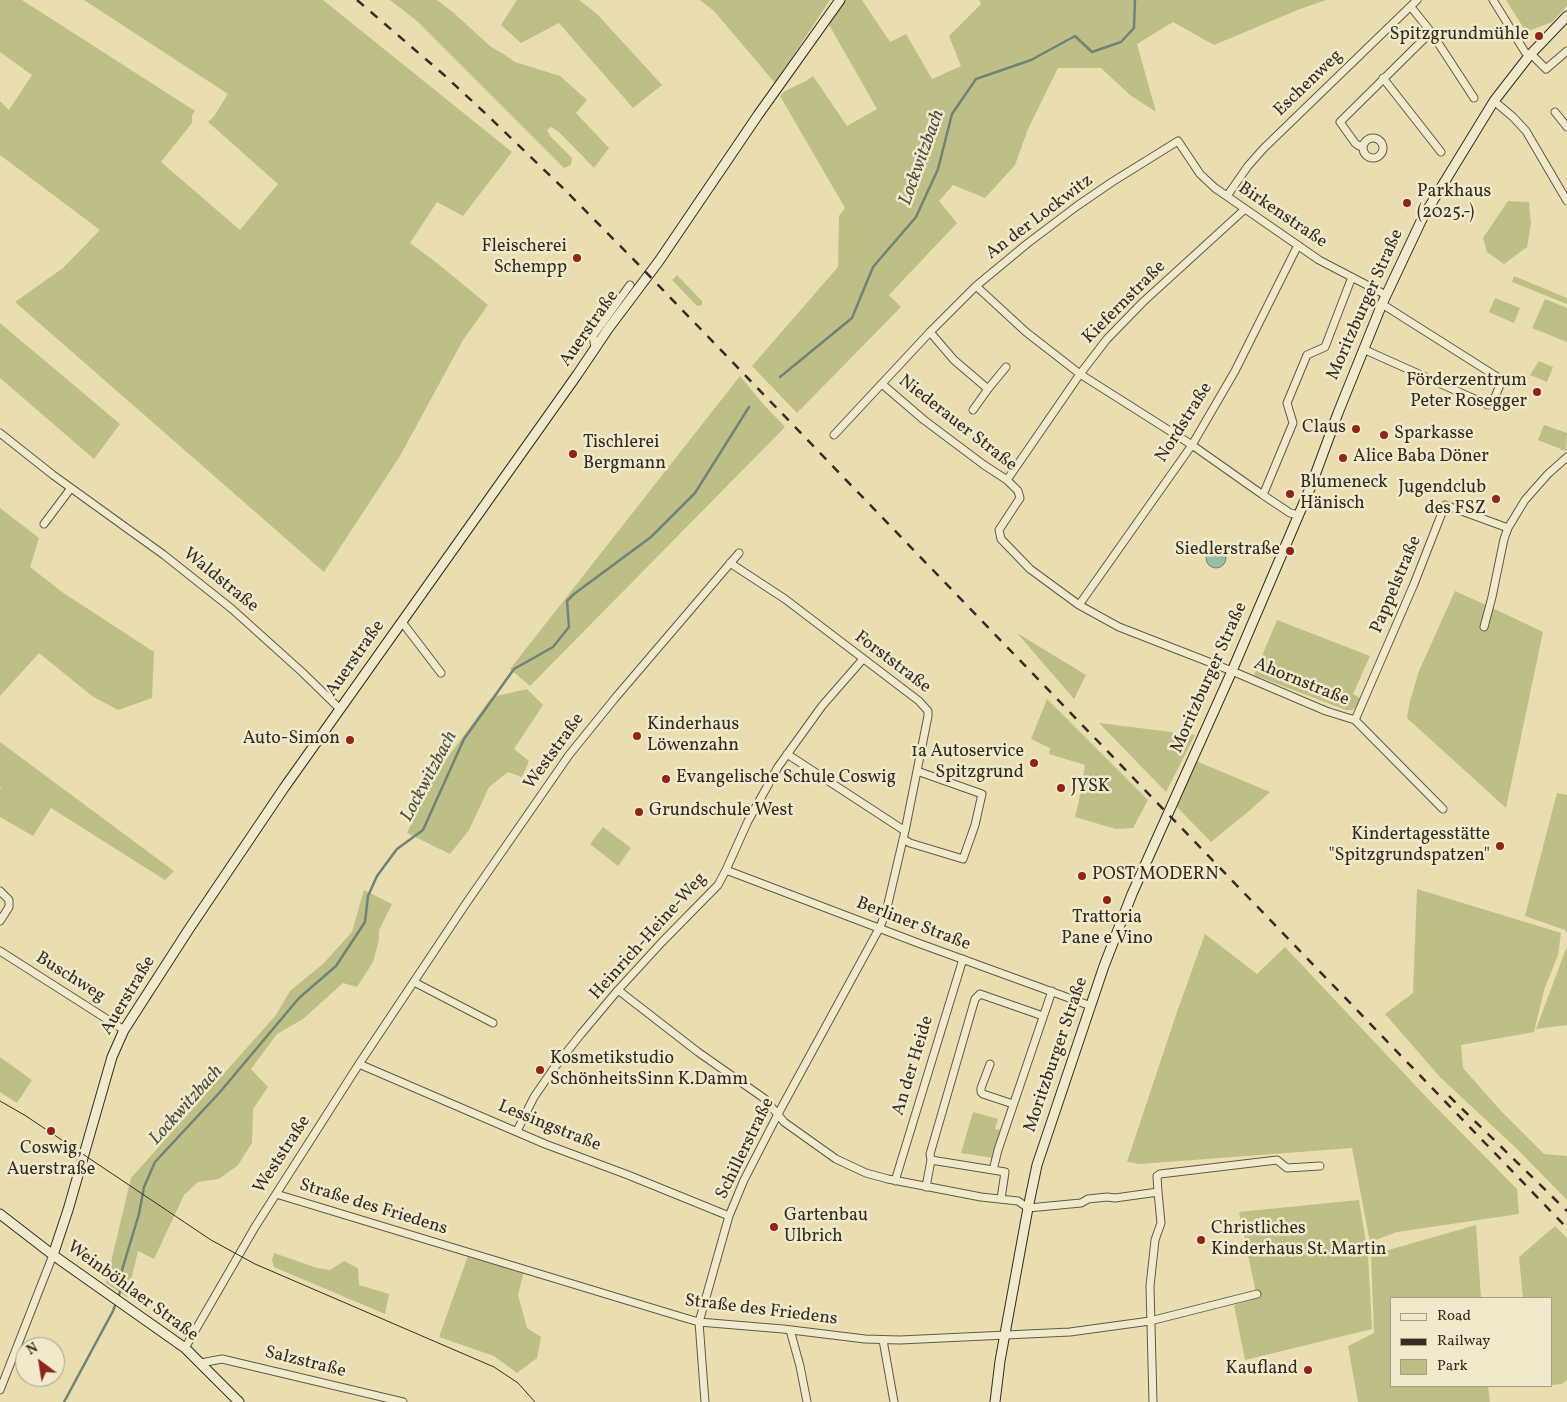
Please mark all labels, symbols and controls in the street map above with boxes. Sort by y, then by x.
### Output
place label: Spitzgrundmühle [1389,25,1529,47]
marker: Spitzgrundmühle [1533,30,1545,42]
street label: Eschenweg [1270,46,1348,122]
water label: Lockwitzbach [895,107,951,209]
street label: An der Lockwitz [982,171,1098,265]
street label: Birkenstraße [1233,178,1331,254]
place label: Parkhaus (2025.-) [1417,182,1491,224]
marker: Parkhaus (2025.-) [1401,197,1413,209]
street label: Moritzburger Straße [1323,226,1409,384]
place label: Fleischerei Schempp [482,237,567,280]
marker: Fleischerei Schempp [571,252,583,264]
street label: Kiefernstraße [1079,257,1171,349]
street label: Auerstraße [556,287,624,371]
street label: Niederauer Straße [893,371,1021,477]
place label: Förderzentrum Peter Rosegger [1406,371,1527,414]
street label: Nordstraße [1152,379,1218,467]
marker: Förderzentrum Peter Rosegger [1531,386,1543,398]
place label: Claus [1302,418,1346,440]
marker: Claus [1350,423,1362,435]
place label: Sparkasse [1394,424,1473,446]
marker: Sparkasse [1378,429,1390,441]
place label: Tischlerei Bergmann [583,433,666,476]
place label: Alice Baba Döner [1353,447,1489,469]
marker: Tischlerei Bergmann [567,448,579,460]
marker: Alice Baba Döner [1337,452,1349,464]
place label: Blumeneck Hänisch [1300,473,1388,516]
place label: Jugendclub des FSZ [1398,478,1486,520]
marker: Blumeneck Hänisch [1284,488,1296,500]
marker: Jugendclub des FSZ [1490,493,1502,505]
street label: Pappelstraße [1367,533,1427,637]
place label: Siedlerstraße [1175,540,1280,562]
street label: Waldstraße [178,544,262,618]
marker: Siedlerstraße [1284,545,1296,557]
street label: Moritzburger Straße [1167,599,1253,757]
street label: Auerstraße [322,617,390,701]
street label: Forststraße [849,627,935,699]
street label: Ahornstraße [1250,654,1352,712]
street label: Weststraße [520,710,590,794]
place label: Kinderhaus Löwenzahn [647,715,739,758]
water label: Lockwitzbach [397,728,463,826]
place label: Auto-Simon [243,729,340,751]
marker: Kinderhaus Löwenzahn [631,730,643,742]
marker: Auto-Simon [344,734,356,746]
place label: 1a Autoservice Spitzgrund [911,742,1024,784]
marker: 1a Autoservice Spitzgrund [1028,757,1040,769]
place label: Evangelische Schule Coswig [676,768,896,790]
marker: Evangelische Schule Coswig [660,773,672,785]
place label: JYSK [1071,777,1110,799]
marker: JYSK [1055,782,1067,794]
place label: Grundschule West [649,801,794,823]
marker: Grundschule West [633,806,645,818]
place label: Kindertagesstätte "Spitzgrundspatzen" [1328,825,1490,868]
marker: Kindertagesstätte "Spitzgrundspatzen" [1494,840,1506,852]
place label: POST MODERN [1092,865,1219,887]
street label: Heinrich-Heine-Weg [586,869,712,1005]
marker: POST MODERN [1076,870,1088,882]
street label: Berliner Straße [853,893,973,957]
marker: Trattoria Pane e Vino [1101,894,1113,906]
place label: Trattoria Pane e Vino [1061,908,1153,951]
street label: Buschweg [31,948,109,1008]
street label: Auerstraße [97,953,161,1039]
street label: Moritzburger Straße [1020,975,1094,1135]
street label: An der Heide [889,1014,939,1118]
place label: Kosmetikstudio SchönheitsSinn K.Damm [550,1049,748,1092]
water label: Lockwitzbach [145,1061,229,1151]
marker: Kosmetikstudio SchönheitsSinn K.Damm [534,1064,546,1076]
street label: Schillerstraße [712,1095,780,1203]
street label: Lessingstraße [494,1097,604,1157]
street label: Weststraße [250,1112,316,1198]
marker: Coswig, Auerstraße [45,1125,57,1137]
place label: Coswig, Auerstraße [7,1139,95,1182]
street label: Straße des Friedens [296,1175,450,1241]
place label: Gartenbau Ulbrich [784,1206,868,1248]
place label: Christliches Kinderhaus St. Martin [1211,1219,1387,1262]
marker: Gartenbau Ulbrich [768,1221,780,1233]
marker: Christliches Kinderhaus St. Martin [1195,1234,1207,1246]
street label: Weinböhlaer Straße [62,1237,202,1347]
street label: Straße des Friedens [683,1291,839,1331]
legend [1390,1297,1552,1387]
text: Road [1437,1306,1471,1327]
text: Railway [1437,1331,1490,1352]
north arrow [15,1337,65,1387]
text: N [23,1339,42,1360]
street label: Salzstraße [262,1342,348,1384]
text: Park [1437,1356,1468,1377]
place label: Kaufland [1226,1359,1298,1381]
marker: Kaufland [1302,1364,1314,1376]

